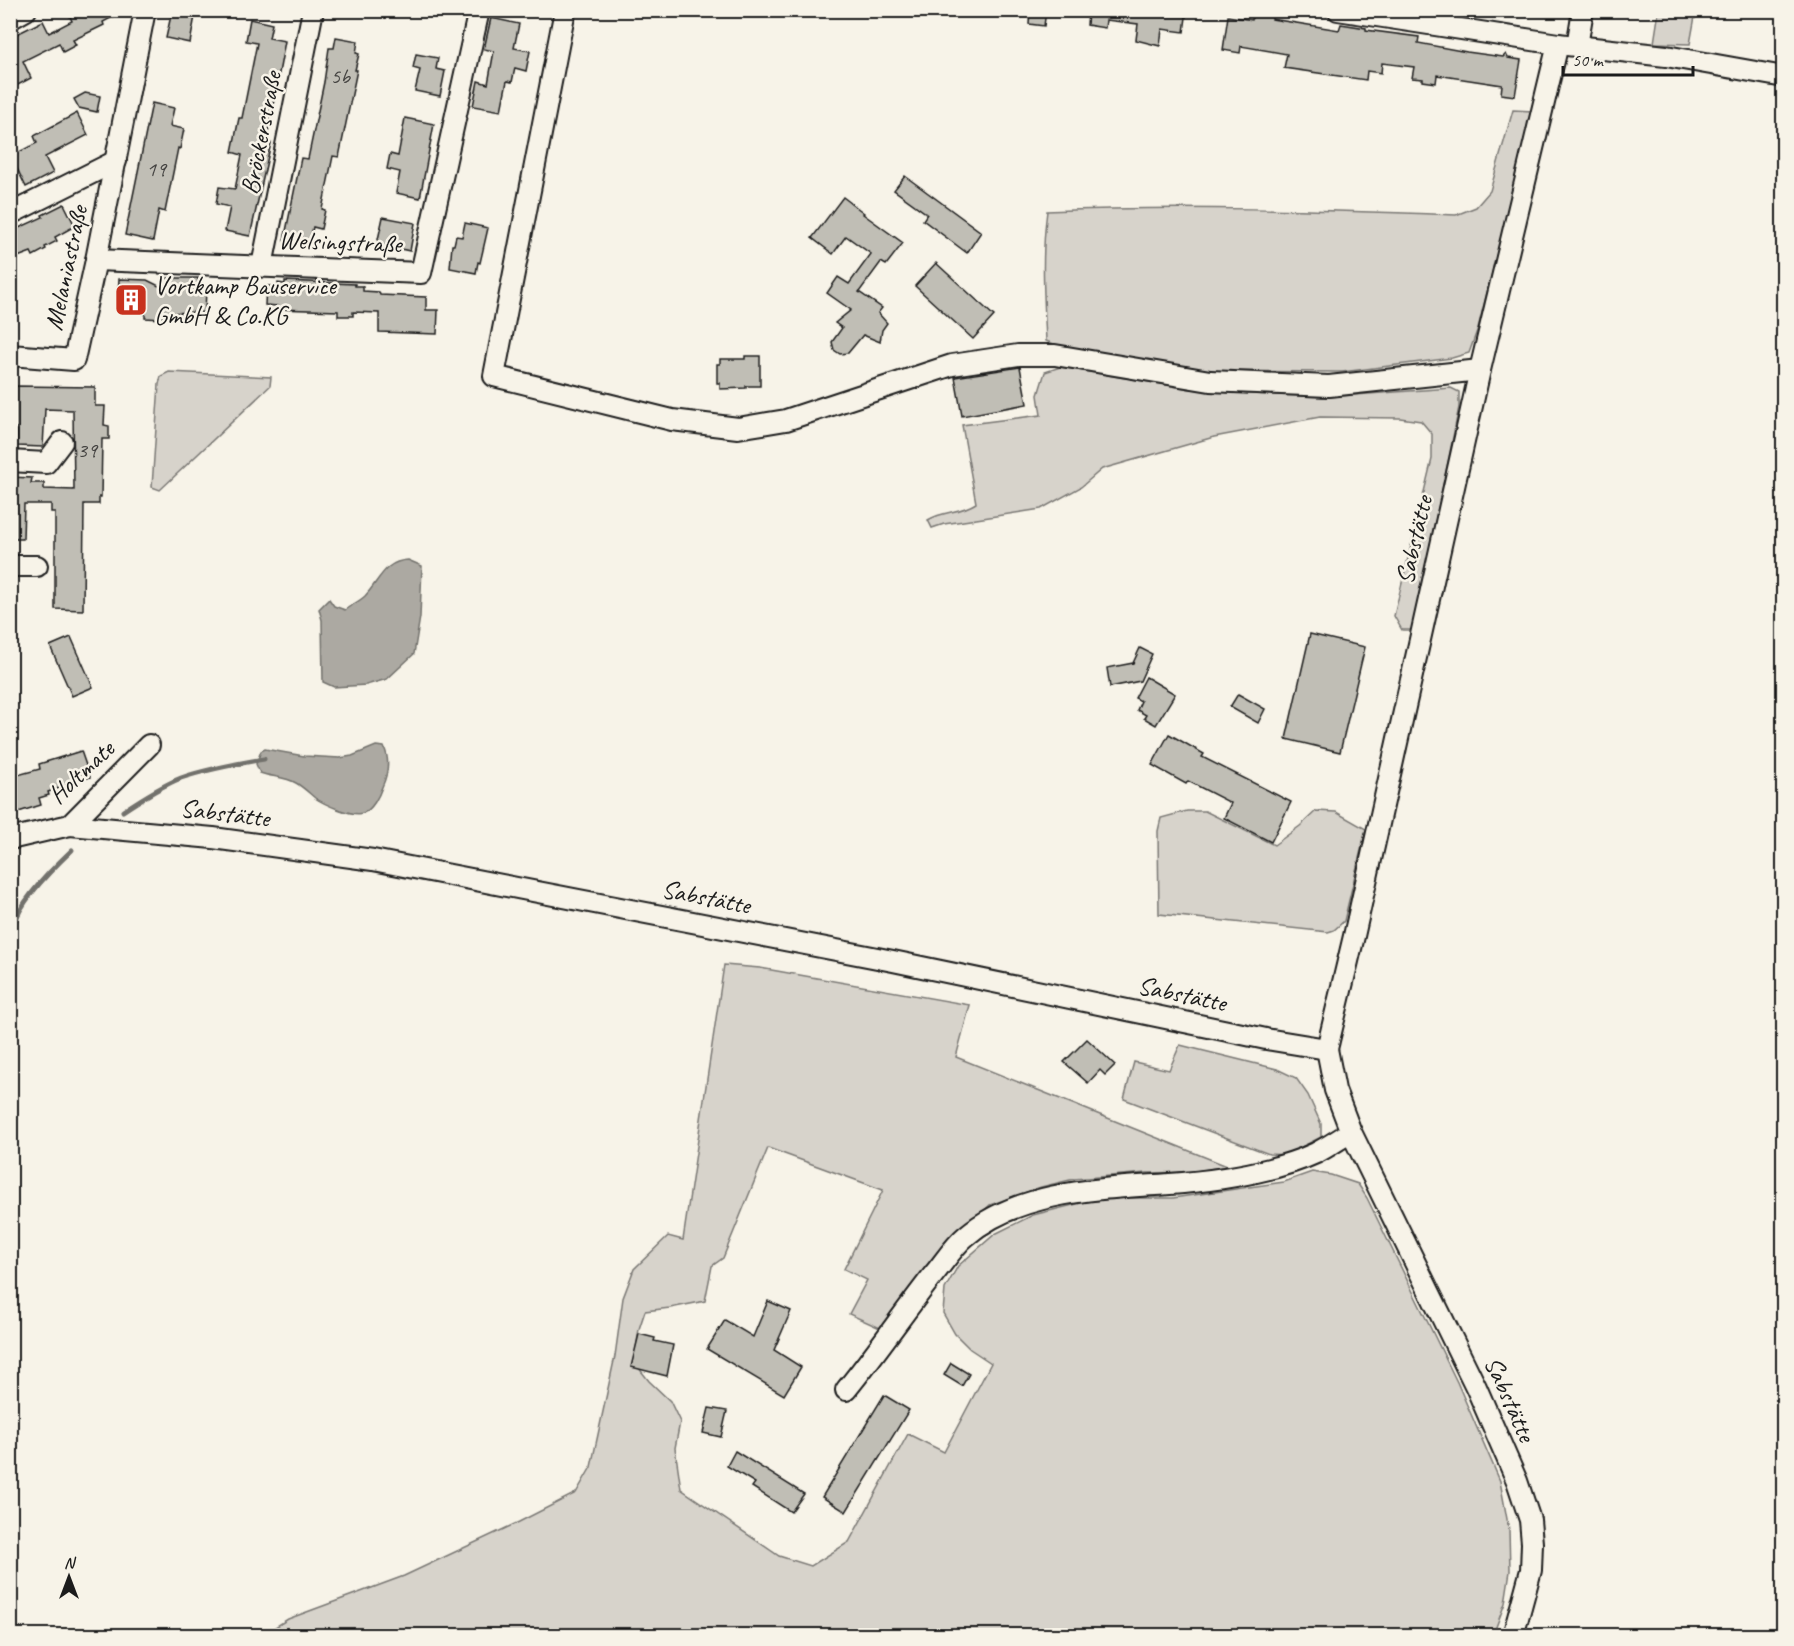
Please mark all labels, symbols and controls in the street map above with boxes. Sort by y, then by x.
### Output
scale bar [1563,39,1694,77]
text: 50 m [1572,49,1605,71]
house number: 5b [330,62,351,90]
street label: Bröckerstraße [233,66,290,197]
house number: 19 [146,155,168,183]
street label: Melaniastraße [37,200,96,333]
street label: Welsingstraße [278,223,405,261]
place label: Vortkamp Bauservice GmbH & Co.KG [154,269,338,332]
building icon: Vortkamp Bauservice GmbH & Co.KG [113,282,149,318]
house number: 39 [77,436,99,464]
street label: Sabstätte [1388,490,1441,587]
street label: Holtmate [41,732,122,811]
street label: Sabstätte [179,791,274,835]
street label: Sabstätte [659,872,756,922]
street label: Sabstätte [1135,969,1232,1020]
street label: Sabstätte [1477,1351,1544,1449]
north arrow [39,1547,99,1607]
text: N [64,1553,77,1573]

